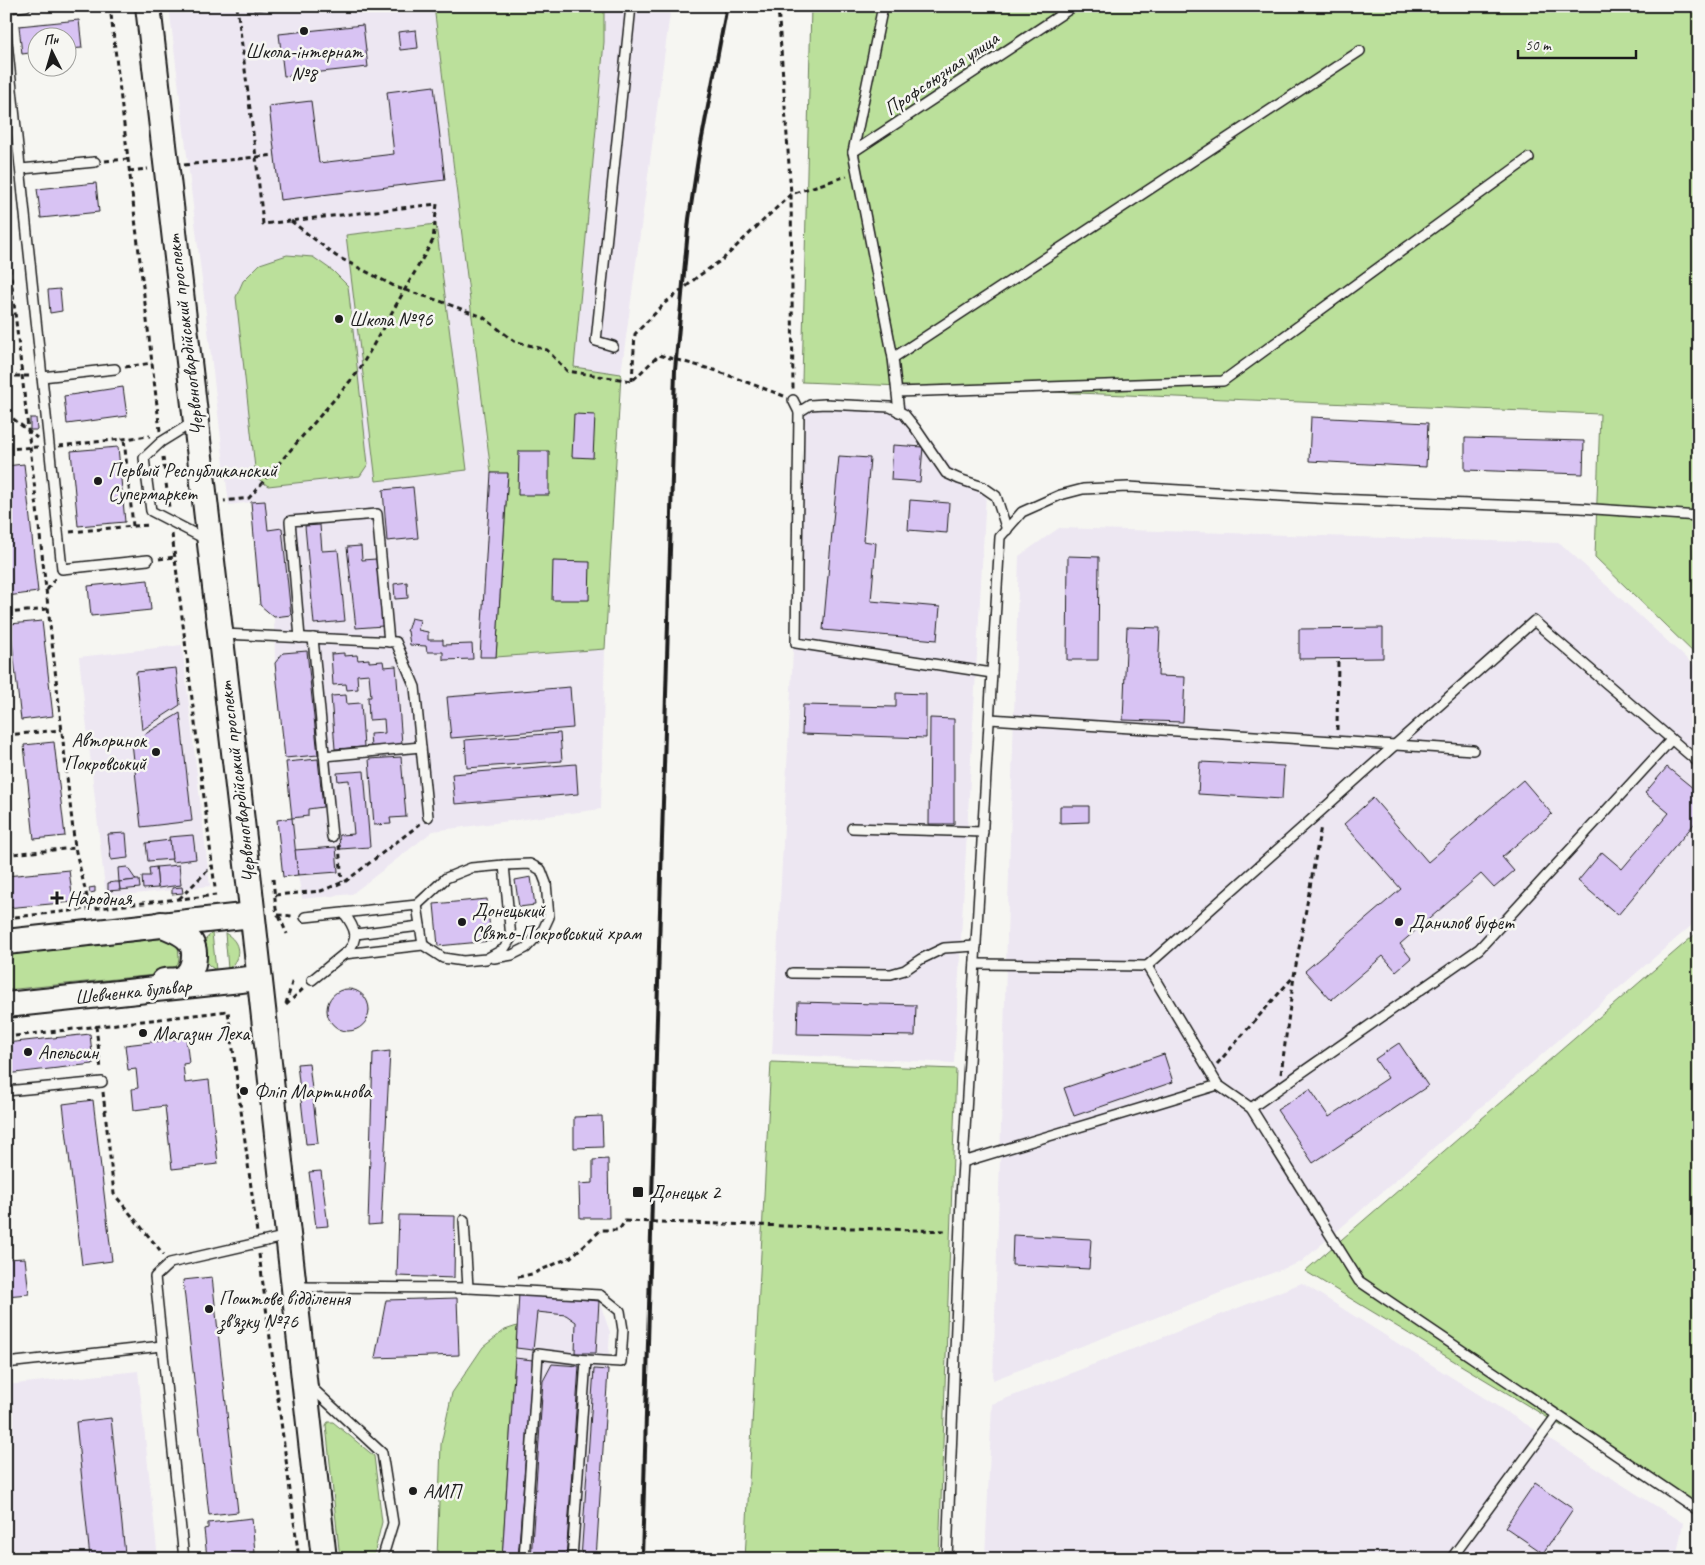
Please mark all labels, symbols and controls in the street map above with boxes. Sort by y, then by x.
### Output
marker: Школа-інтернат №8 [298,25,310,37]
street label: Профсоюзная улица [879,25,1006,122]
north arrow [28,28,78,78]
scale bar [1518,28,1635,60]
text: Пн [43,30,60,49]
text: 50 m [1525,36,1552,55]
place label: Школа-інтернат №8 [245,39,364,87]
street label: Червоногвардійський проспект [161,232,210,437]
place label: Школа №96 [349,307,433,332]
marker: Школа №96 [333,313,345,325]
place label: Первый Республиканский Супермаркет [108,458,279,506]
marker: Первый Республиканский Супермаркет [92,475,104,487]
street label: Червоногвардійський проспект [213,679,262,884]
place label: Авторинок Покровський [64,728,148,776]
marker: Авторинок Покровський [150,746,162,758]
place label: Народная [67,886,132,911]
marker: Народная [51,892,63,904]
place label: Донецький Свято-Покровський храм [472,898,642,946]
place label: Данилов буфет [1409,910,1515,935]
marker: Донецький Свято-Покровський храм [456,916,468,928]
marker: Данилов буфет [1393,916,1405,928]
street label: Шевченка бульвар [74,973,194,1010]
place label: Магазин Леха [153,1021,251,1046]
marker: Магазин Леха [137,1027,149,1039]
place label: Апельсин [38,1040,100,1065]
marker: Апельсин [22,1046,34,1058]
place label: Фліп Мартинова [254,1079,372,1104]
marker: Фліп Мартинова [238,1085,250,1097]
place label: Донецьк 2 [649,1180,722,1205]
marker: Донецьк 2 [631,1185,645,1199]
place label: Поштове відділення зв'язку №76 [216,1286,351,1335]
marker: Поштове відділення зв'язку №76 [203,1303,215,1315]
place label: АМП [423,1479,463,1504]
marker: АМП [407,1485,419,1497]

